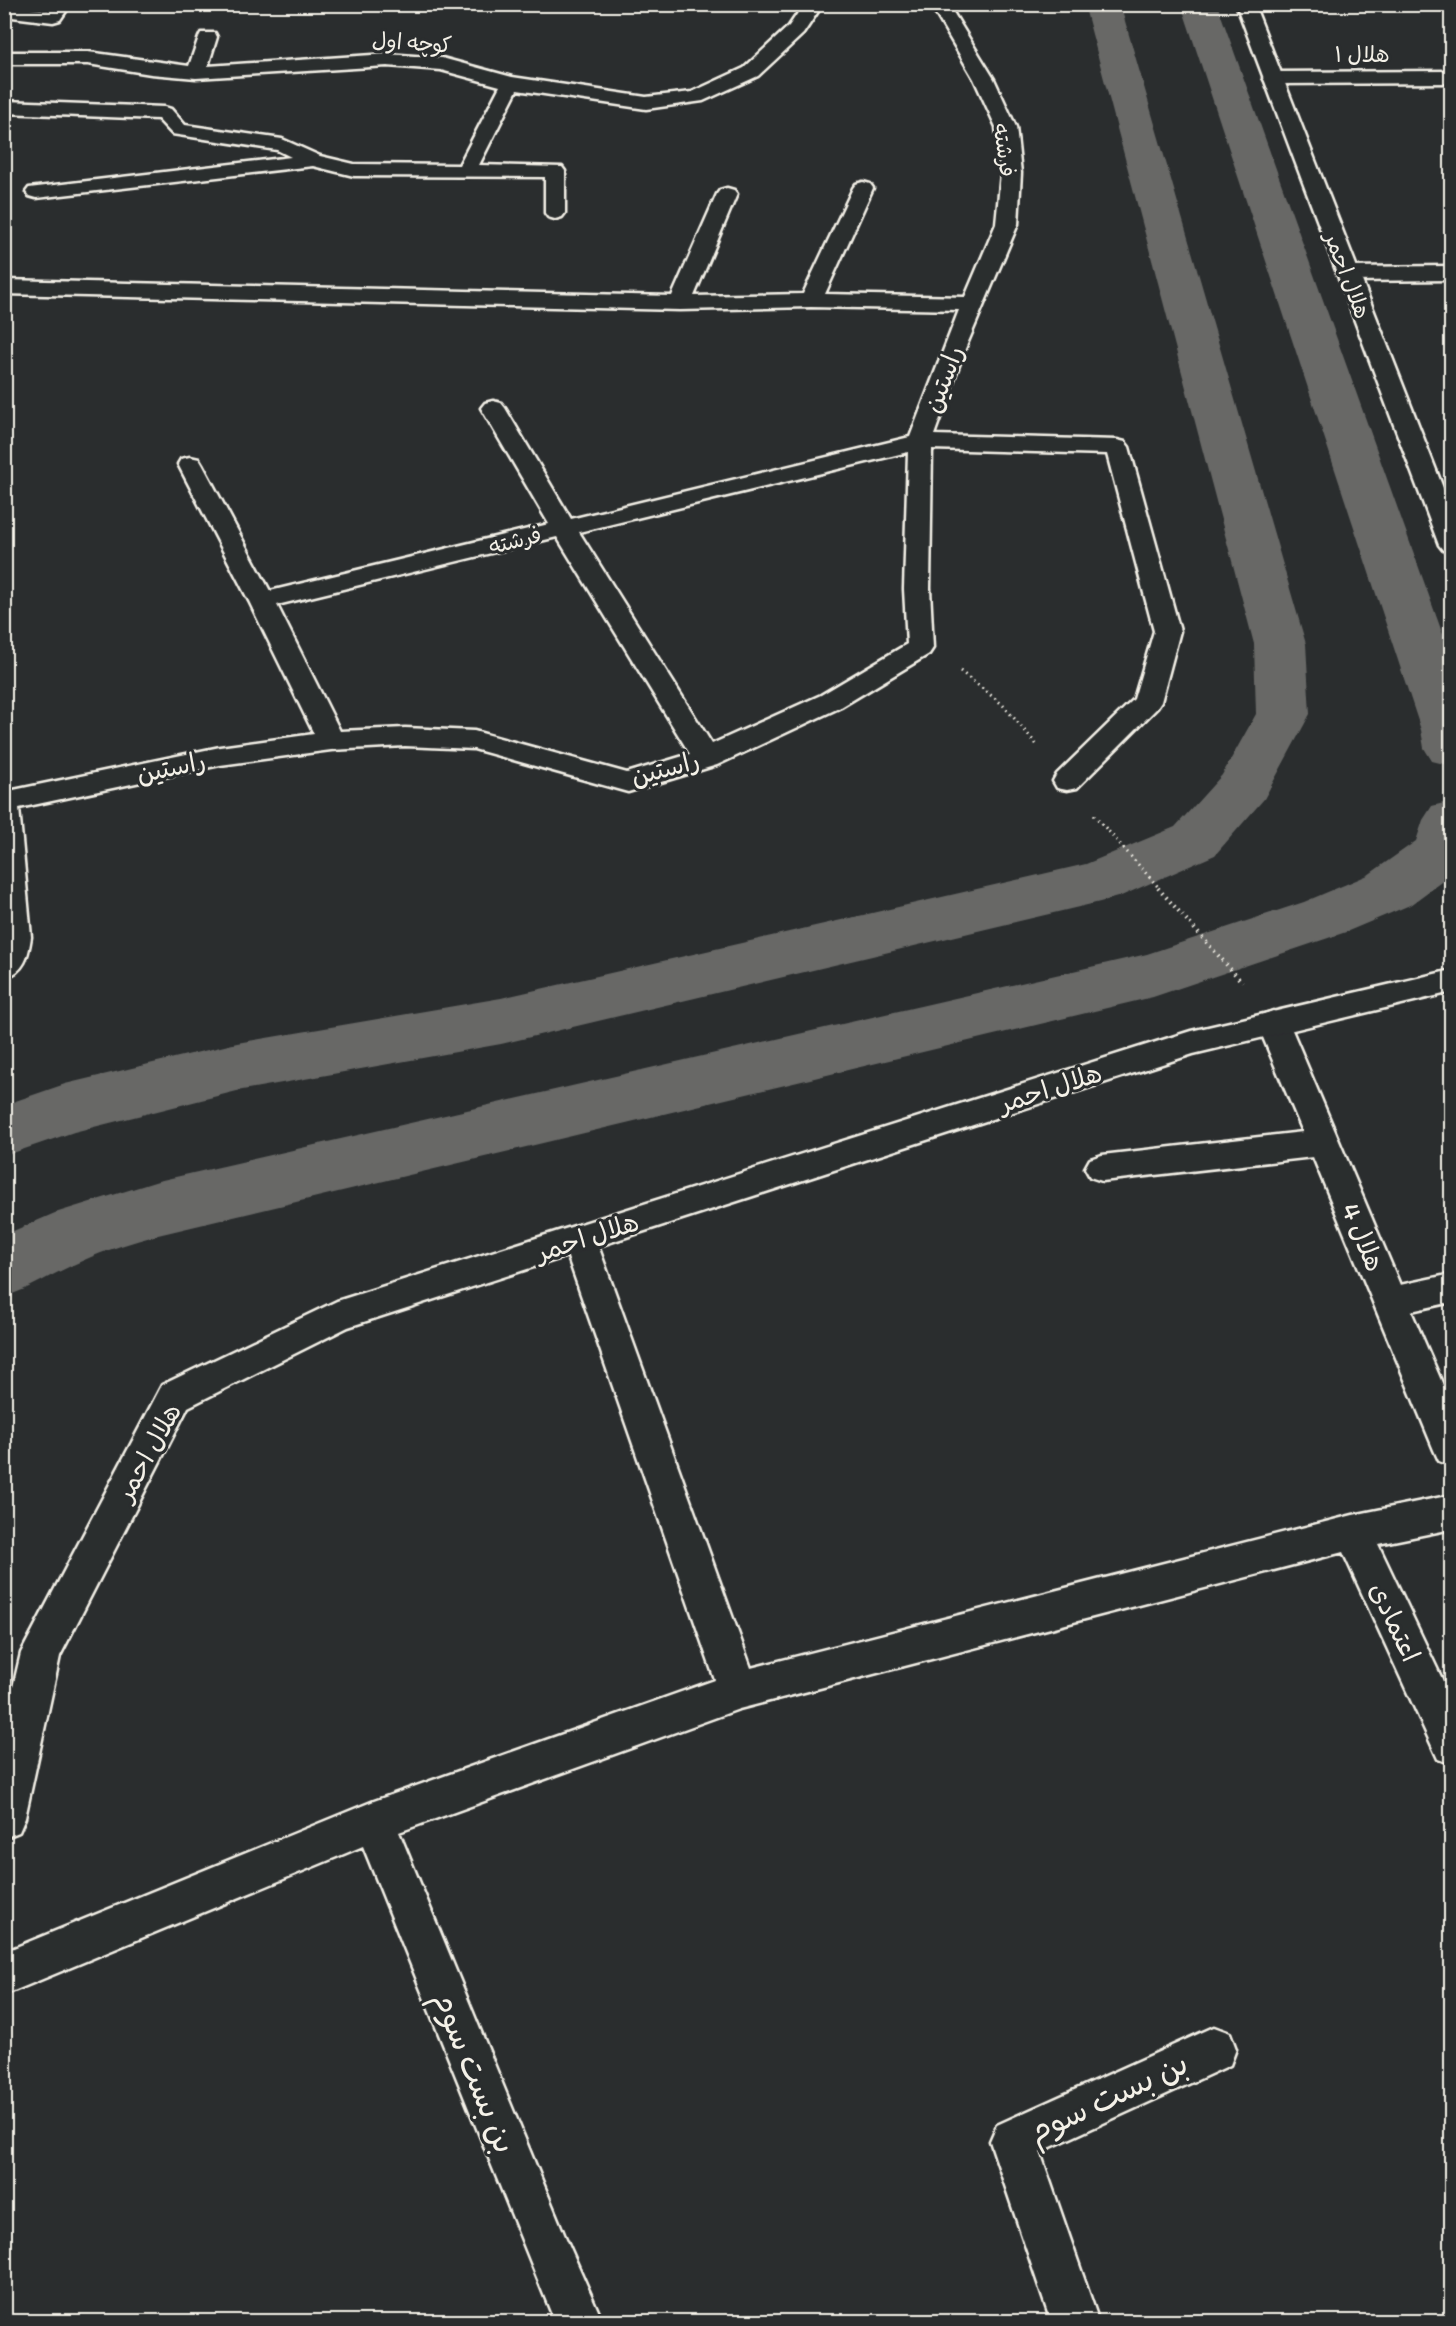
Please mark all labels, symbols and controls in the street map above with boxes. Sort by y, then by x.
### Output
street label: کوچه اول [371,26,453,59]
street label: هلال ۱ [1334,41,1390,68]
street label: فرشته [987,122,1022,179]
street label: هلال احمر [1318,226,1376,322]
street label: راستین [916,341,970,417]
street label: فرشته [486,521,544,560]
street label: راستین [134,744,208,790]
street label: راستین [627,744,703,792]
street label: هلال احمر [992,1056,1106,1120]
street label: هلال 4 [1334,1198,1392,1276]
street label: هلال احمر [529,1205,643,1269]
street label: هلال احمر [107,1397,188,1508]
street label: اعتمادی [1363,1577,1427,1667]
street label: بن بست سوم [420,1985,525,2161]
street label: بن بست سوم [1022,2044,1196,2156]

